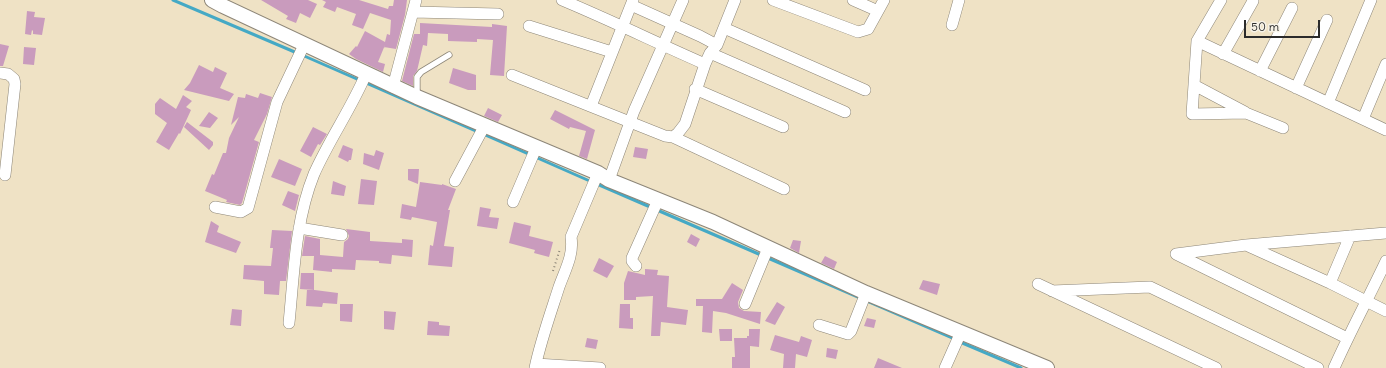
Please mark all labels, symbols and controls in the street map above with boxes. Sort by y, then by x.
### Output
scale bar [1246,12,1322,38]
text: 50 m [1251,19,1279,34]

